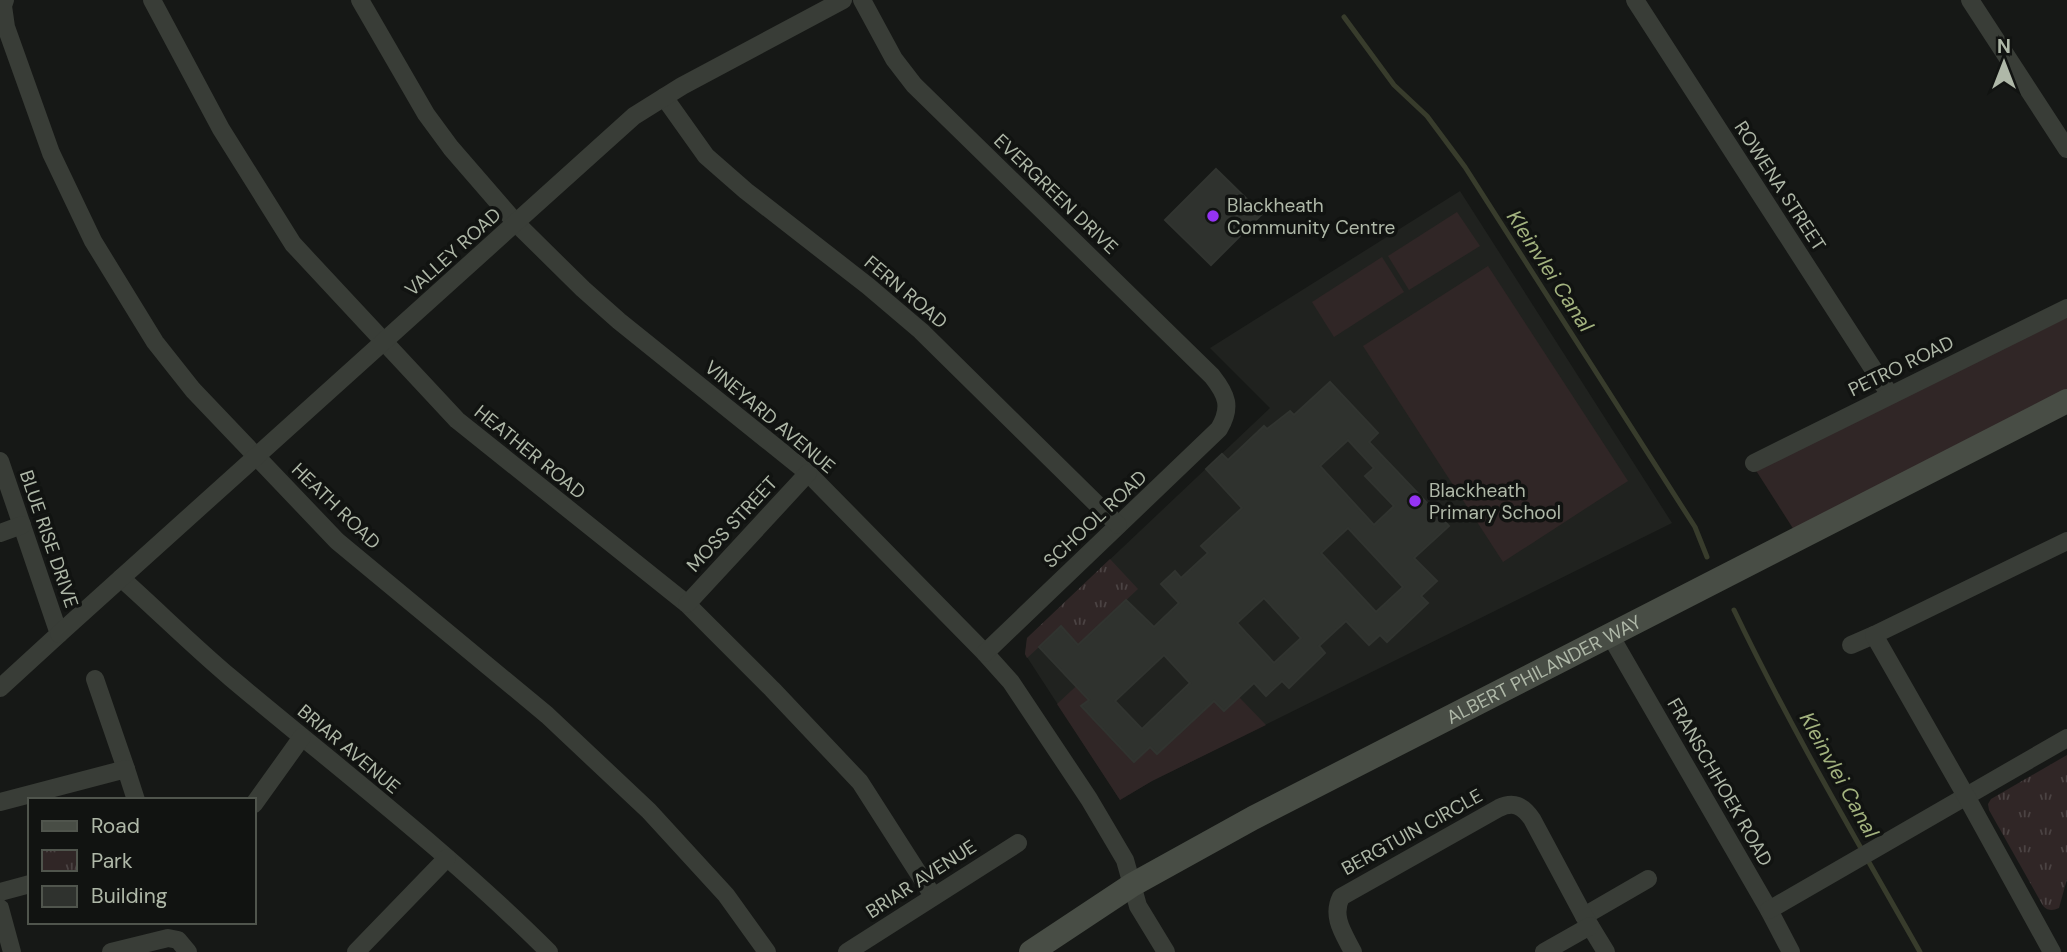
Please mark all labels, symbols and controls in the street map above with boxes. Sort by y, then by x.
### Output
north arrow [1969,28,2039,98]
text: N [1997,34,2011,59]
street label: ROWENA STREET [1729,116,1832,256]
street label: EVERGREEN DRIVE [989,128,1123,260]
place label: Blackheath Community Centre [1227,193,1395,240]
street label: VALLEY ROAD [400,202,506,302]
water label: Kleinvlei Canal [1500,205,1600,337]
marker: Blackheath Community Centre [1205,208,1221,224]
street label: FERN ROAD [859,250,953,334]
street label: PETRO ROAD [1844,330,1958,402]
street label: VINEYARD AVENUE [699,355,841,479]
street label: HEATHER ROAD [469,399,591,505]
street label: HEATH ROAD [286,457,386,555]
street label: SCHOOL ROAD [1038,465,1152,573]
street label: BLUE RISE DRIVE [14,467,84,611]
street label: MOSS STREET [681,470,783,577]
place label: Blackheath Primary School [1429,478,1561,525]
marker: Blackheath Primary School [1407,493,1423,509]
street label: ALBERT PHILANDER WAY [1442,609,1645,729]
street label: FRANSCHHOEK ROAD [1662,693,1778,871]
street label: BRIAR AVENUE [292,699,406,799]
water label: Kleinvlei Canal [1793,707,1885,843]
street label: BERGTUIN CIRCLE [1337,783,1487,881]
legend [28,798,256,924]
text: Road [91,812,140,840]
street label: BRIAR AVENUE [861,834,981,924]
text: Park [91,847,133,875]
text: Building [91,882,168,910]

